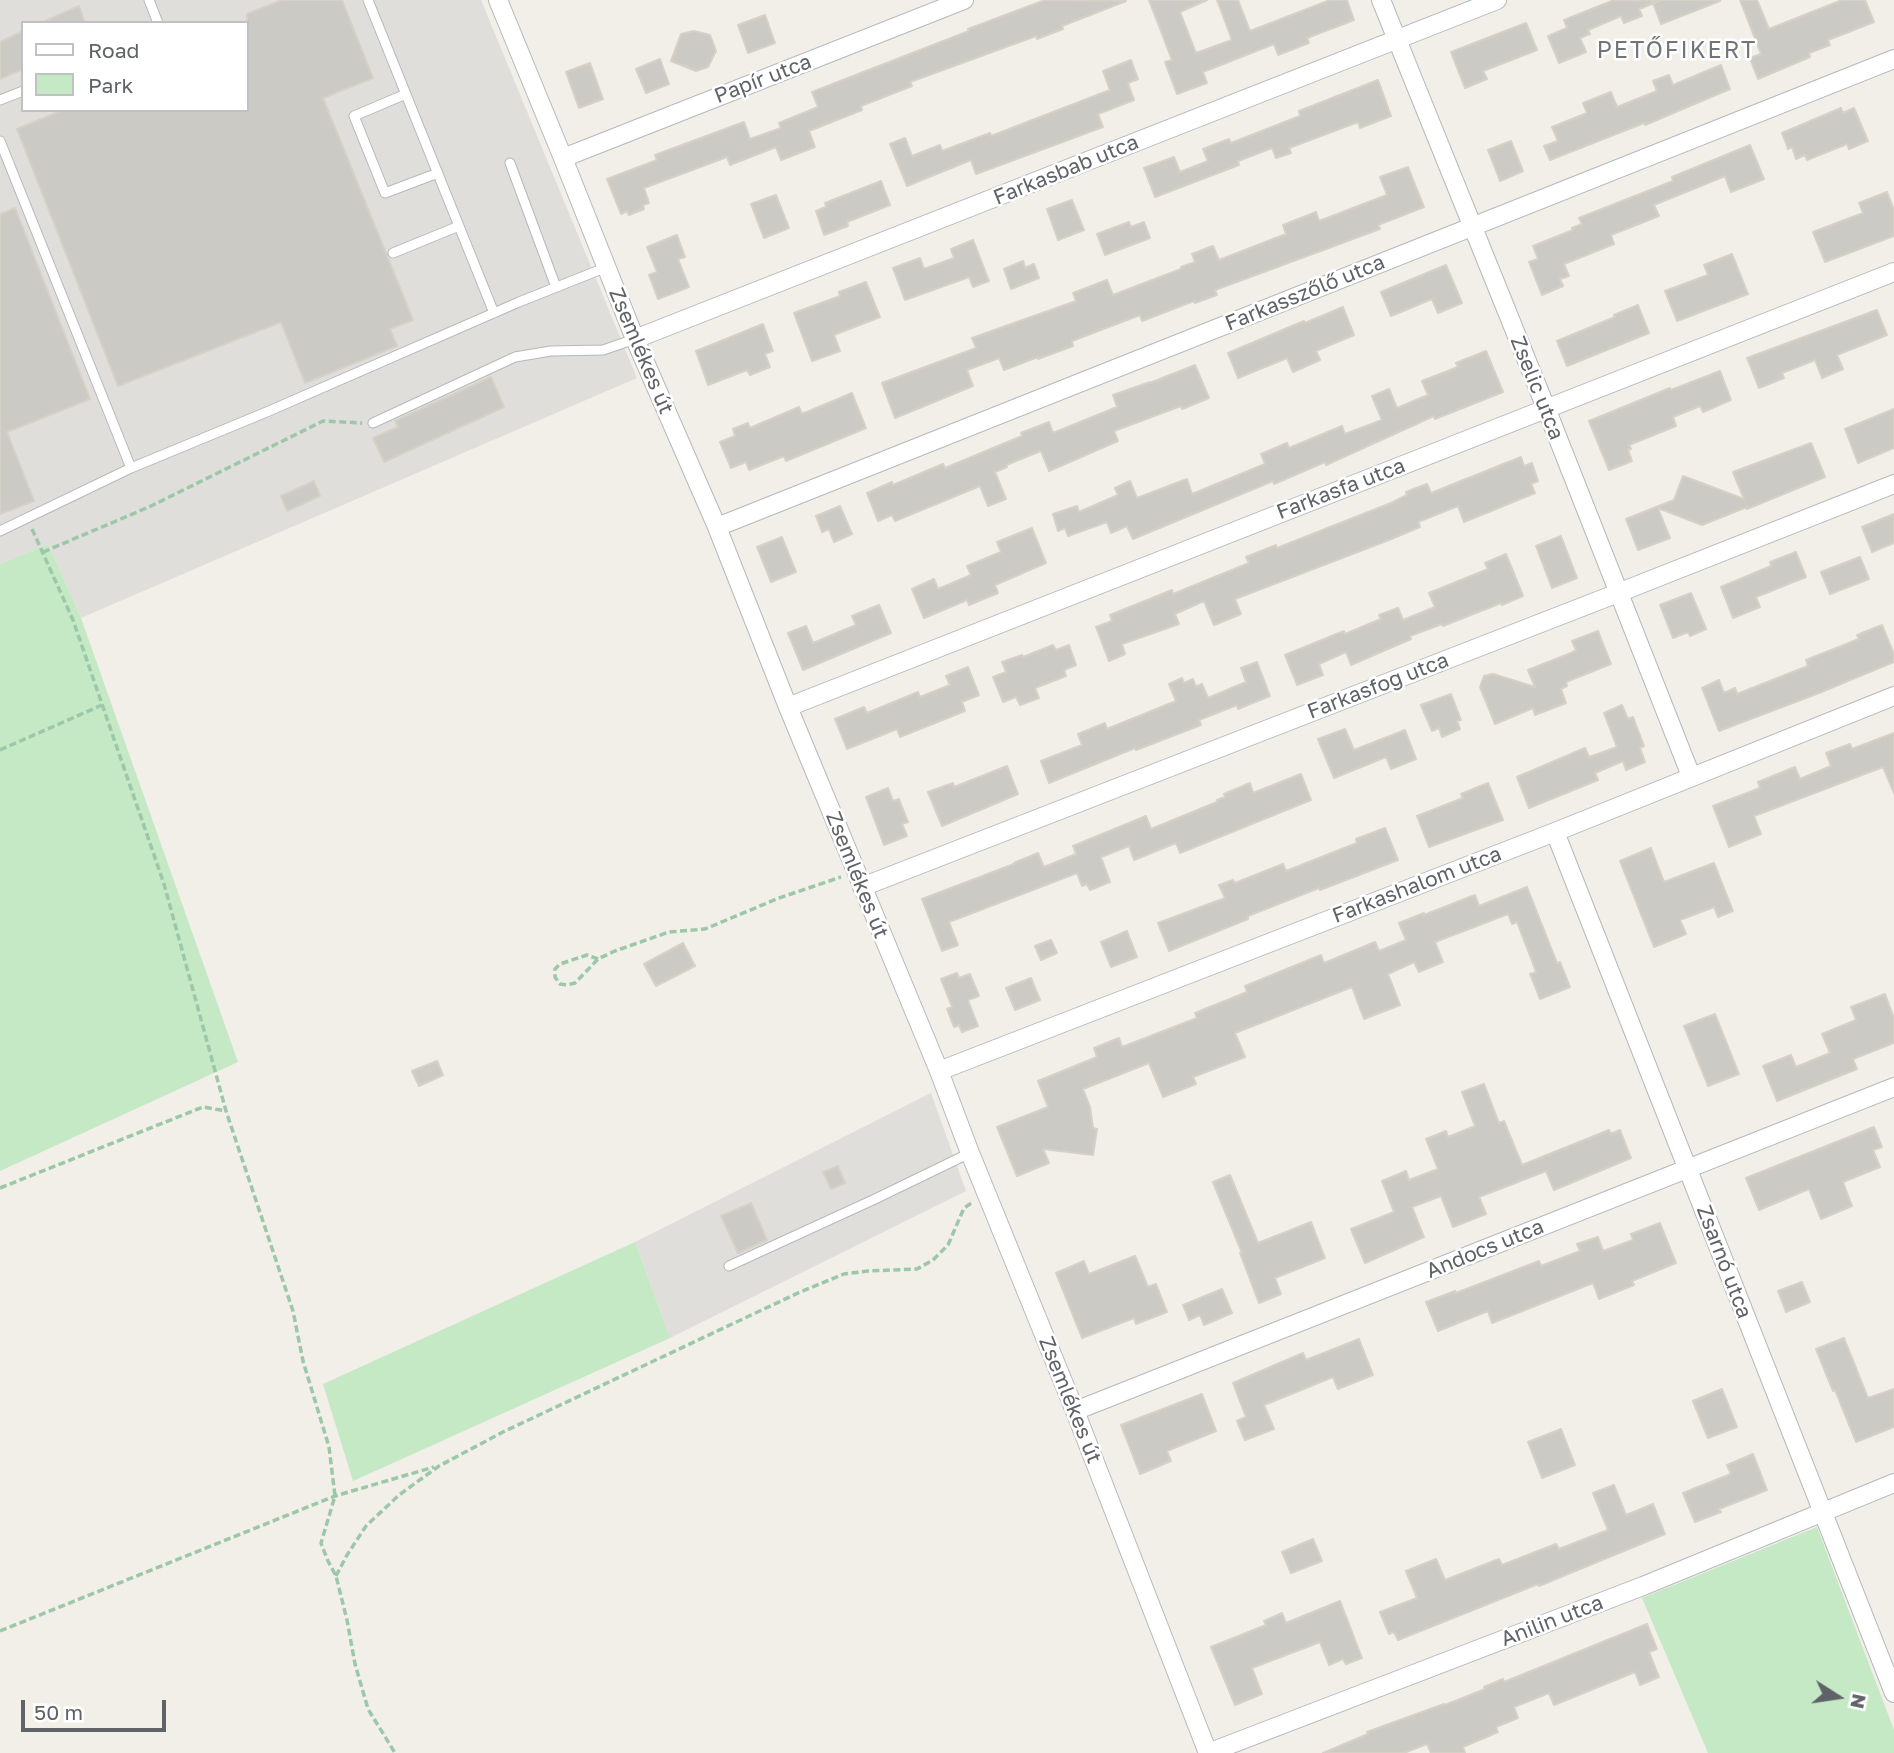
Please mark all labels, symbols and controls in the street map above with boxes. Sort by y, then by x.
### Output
legend [21,21,248,112]
text: Road [88,37,139,63]
district label: PETŐFIKERT [1598,37,1756,65]
street label: Papír utca [711,49,815,109]
text: Park [88,72,133,98]
street label: Farkasbab utca [990,129,1142,211]
street label: Farkasszőlő utca [1221,249,1389,337]
street label: Zsemlékes út [603,284,679,418]
street label: Zselic utca [1505,333,1569,443]
street label: Farkasfa utca [1273,453,1409,525]
street label: Farkasfog utca [1304,647,1452,725]
street label: Zsemlékes út [820,808,894,942]
street label: Farkashalom utca [1329,841,1505,929]
street label: Zsarnó utca [1691,1202,1757,1322]
street label: Andocs utca [1422,1214,1548,1284]
street label: Zsemlékes út [1033,1333,1107,1467]
street label: Anilin utca [1497,1590,1607,1652]
north arrow [1803,1662,1873,1732]
scale bar [24,1686,170,1730]
text: N [1846,1692,1872,1711]
text: 50 m [34,1699,83,1725]

